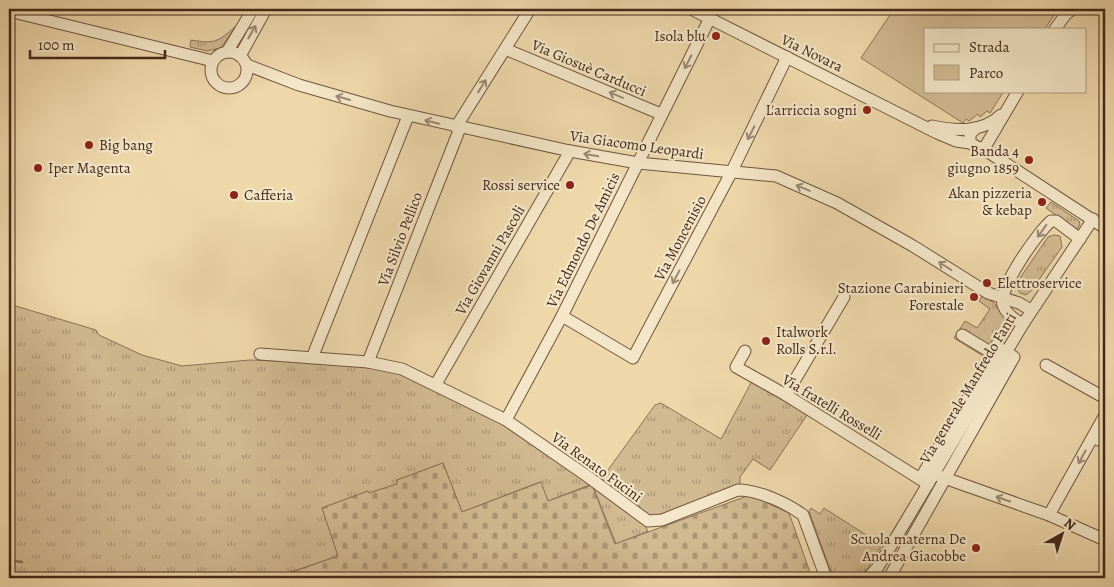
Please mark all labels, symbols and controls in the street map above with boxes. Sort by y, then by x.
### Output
one-way arrow [248,25,258,40]
place label: Isola blu [654,26,707,46]
scale bar [30,28,165,60]
legend [924,28,1086,92]
street label: Via Novara [777,29,846,77]
marker: Isola blu [710,30,722,42]
street label: Via Giosuè Carducci [528,34,649,101]
text: 100 m [38,35,75,55]
text: Strada [969,37,1010,57]
one-way arrow [683,54,693,69]
text: Parco [969,63,1003,83]
one-way arrow [477,80,487,94]
one-way arrow [609,90,624,100]
one-way arrow [336,93,352,103]
place label: L'arriccia sogni [765,100,857,120]
marker: L'arriccia sogni [861,104,873,116]
one-way arrow [425,117,441,126]
one-way arrow [746,125,755,140]
street label: Via Giacomo Leopardi [568,126,705,164]
place label: Big bang [99,135,153,155]
marker: Big bang [83,139,95,151]
place label: Banda 4 giugno 1859 [947,141,1019,178]
one-way arrow [584,150,600,160]
marker: Banda 4 giugno 1859 [1023,154,1035,166]
place label: Iper Magenta [48,158,131,178]
marker: Iper Magenta [32,162,44,174]
street label: Via Edmondo De Amicis [541,169,624,312]
place label: Rossi service [482,175,560,195]
marker: Rossi service [564,179,576,191]
one-way arrow [795,182,810,191]
place label: Akan pizzeria & kebap [948,183,1032,220]
place label: Cafferia [244,185,293,205]
marker: Cafferia [228,189,240,201]
street label: Via Silvio Pellico [373,189,427,290]
street label: Via Moncenisio [649,192,711,285]
marker: Akan pizzeria & kebap [1036,196,1048,208]
street label: Via Giovanni Pascoli [450,202,530,319]
one-way arrow [1037,224,1047,238]
one-way arrow [938,260,952,270]
one-way arrow [671,269,680,284]
place label: Elettroservice [997,273,1082,293]
marker: Elettroservice [981,277,993,289]
place label: Stazione Carabinieri Forestale [838,278,964,315]
marker: Stazione Carabinieri Forestale [968,291,980,303]
street label: Via generale Manfredo Fanti [914,309,1021,468]
place label: Italwork Rolls S.r.l. [776,322,837,359]
marker: Italwork Rolls S.r.l. [760,335,772,347]
street label: Via fratelli Rosselli [778,369,886,445]
street label: Via Renato Fucini [547,427,646,507]
one-way arrow [1076,450,1086,464]
one-way arrow [996,494,1012,503]
north arrow [1036,510,1086,560]
text: N [1060,514,1080,535]
place label: Scuola materna De Andrea Giacobbe [850,529,966,566]
marker: Scuola materna De Andrea Giacobbe [970,542,982,554]

